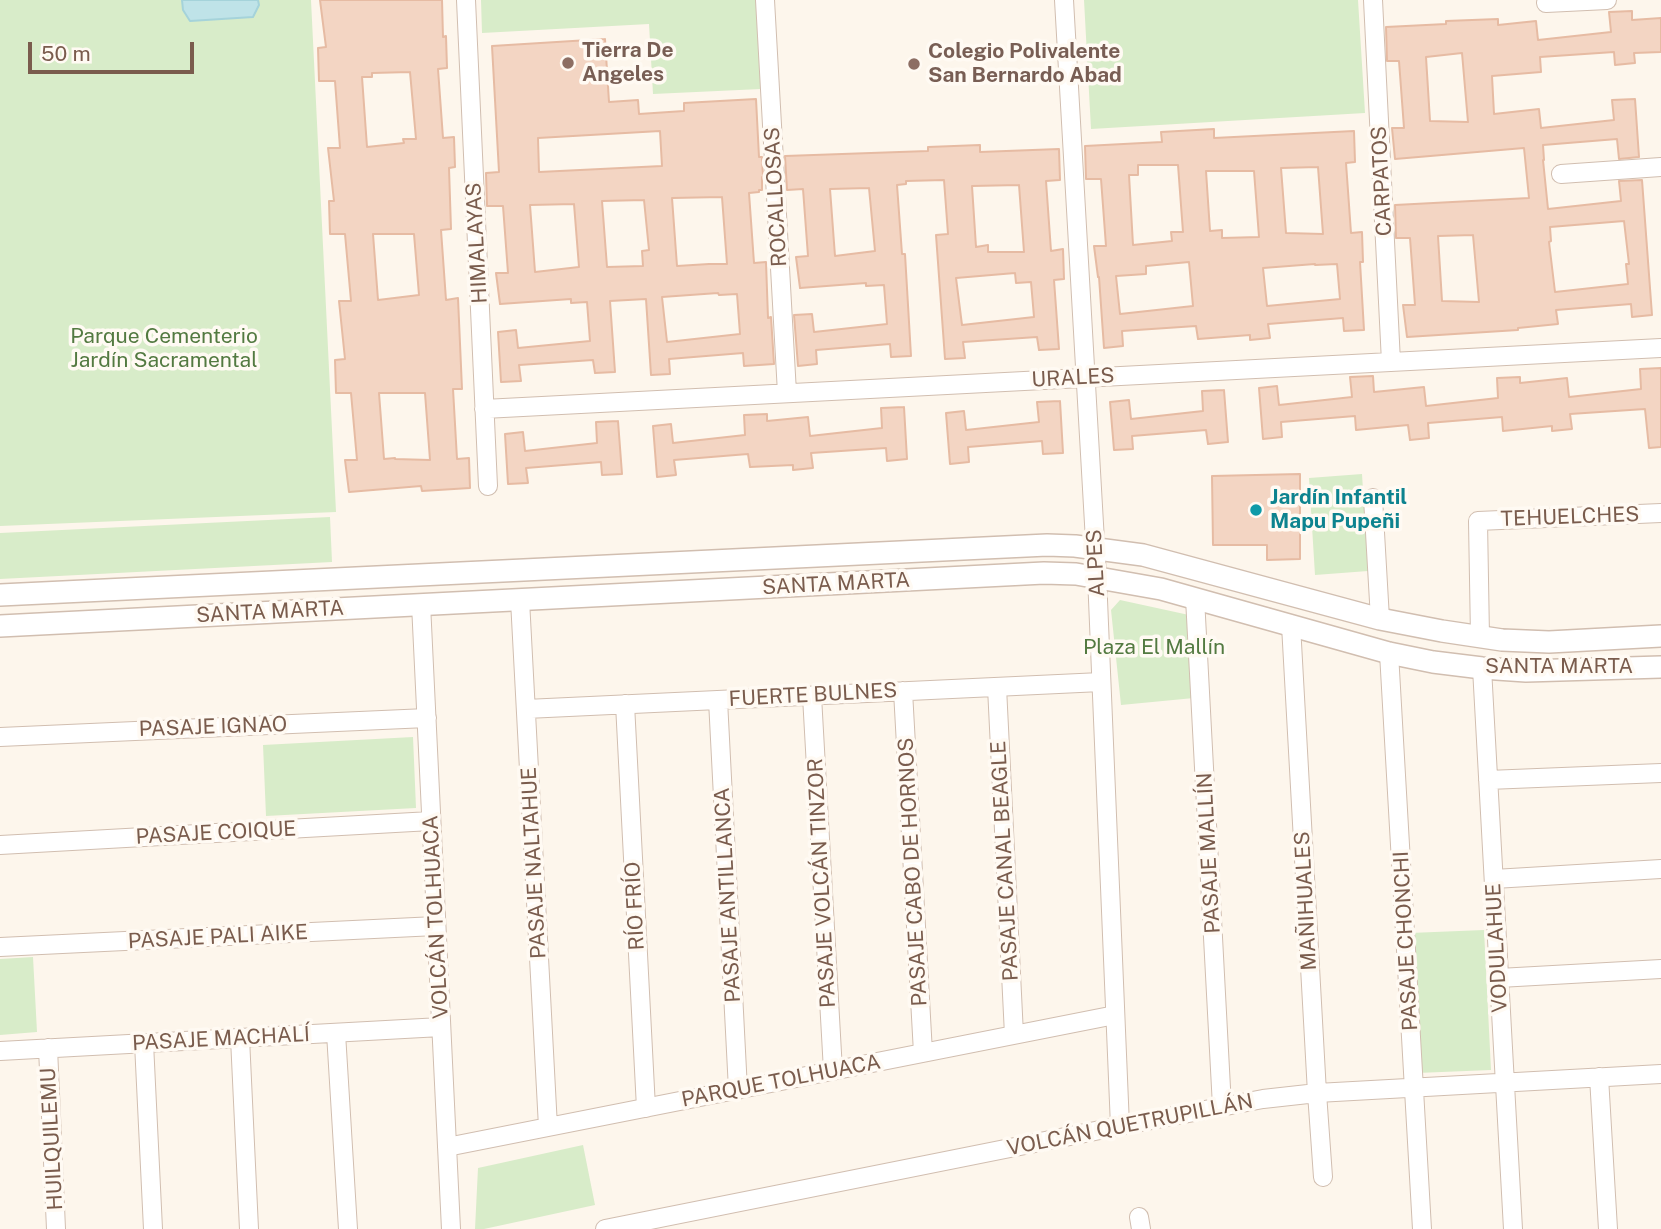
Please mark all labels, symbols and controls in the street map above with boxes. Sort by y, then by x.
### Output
scale bar [32,28,198,72]
place label: Tierra De Angeles [582,38,674,88]
place label: Colegio Polivalente San Bernardo Abad [928,39,1122,89]
text: 50 m [41,41,91,66]
marker: Tierra De Angeles [560,55,576,71]
marker: Colegio Polivalente San Bernardo Abad [906,56,922,72]
street label: CARPATOS [1367,125,1397,237]
street label: ROCALLOSAS [760,126,792,268]
street label: HIMALAYAS [461,182,493,304]
park label: Parque Cementerio Jardín Sacramental [70,324,258,374]
street label: URALES [1031,363,1115,393]
place label: Jardín Infantil Mapu Pupeñi [1270,485,1407,535]
marker: Jardín Infantil Mapu Pupeñi [1248,502,1264,518]
street label: TEHUELCHES [1500,502,1640,532]
street label: ALPES [1082,529,1110,597]
street label: SANTA MARTA [761,568,911,600]
street label: SANTA MARTA [195,596,345,628]
park label: Plaza El Mallín [1083,635,1225,661]
street label: SANTA MARTA [1485,654,1633,680]
street label: FUERTE BULNES [728,678,898,712]
street label: PASAJE IGNAO [138,712,288,742]
street label: PASAJE CABO DE HORNOS [893,737,933,1007]
street label: PASAJE CANAL BEAGLE [986,740,1024,982]
street label: PASAJE VOLCÁN TINZOR [803,758,841,1008]
street label: PASAJE NALTAHUE [516,766,552,960]
street label: PASAJE MALLÍN [1192,772,1226,934]
street label: PASAJE ANTILLANCA [710,787,746,1003]
street label: VOLCÁN TOLHUACA [418,814,454,1020]
street label: PASAJE COIQUE [135,816,297,850]
street label: MAÑIHUALES [1290,831,1322,971]
street label: PASAJE CHONCHI [1389,850,1423,1032]
street label: RÍO FRÍO [620,861,650,951]
street label: VODULAHUE [1481,883,1513,1013]
street label: PASAJE PALI AIKE [127,920,309,954]
street label: PASAJE MACHALÍ [131,1022,311,1056]
street label: PARQUE TOLHUACA [679,1049,883,1113]
street label: HUILQUILEMU [36,1067,68,1211]
street label: VOLCÁN QUETRUPILLÁN [1005,1089,1255,1161]

